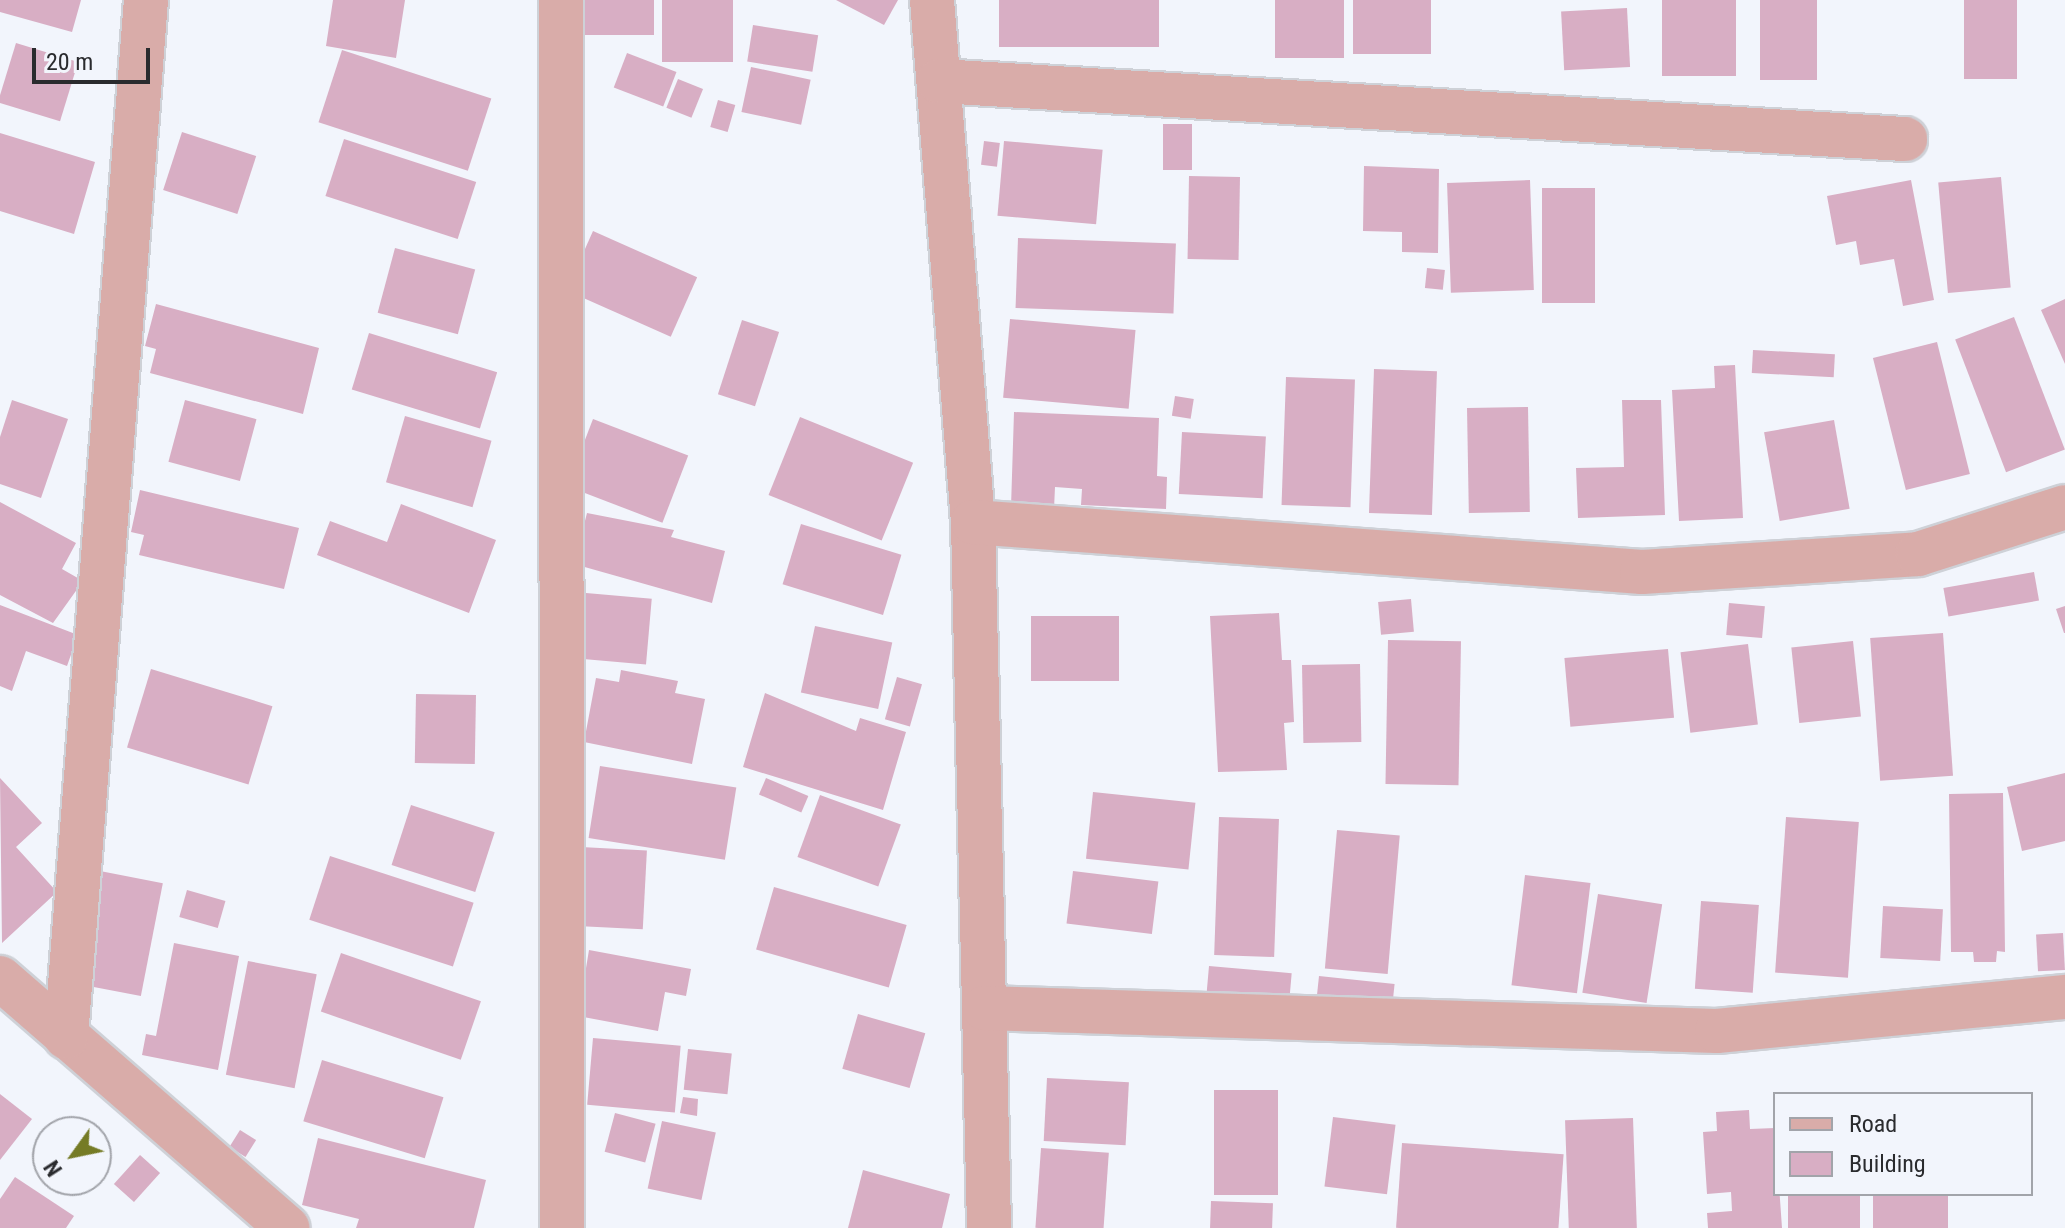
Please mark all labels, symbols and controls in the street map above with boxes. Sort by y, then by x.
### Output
scale bar [36,32,154,82]
text: 20 m [46,48,93,76]
legend [1773,1092,2033,1196]
text: Road [1849,1110,1897,1138]
north arrow [32,1116,112,1196]
text: Building [1849,1150,1926,1178]
text: N [39,1156,67,1181]

